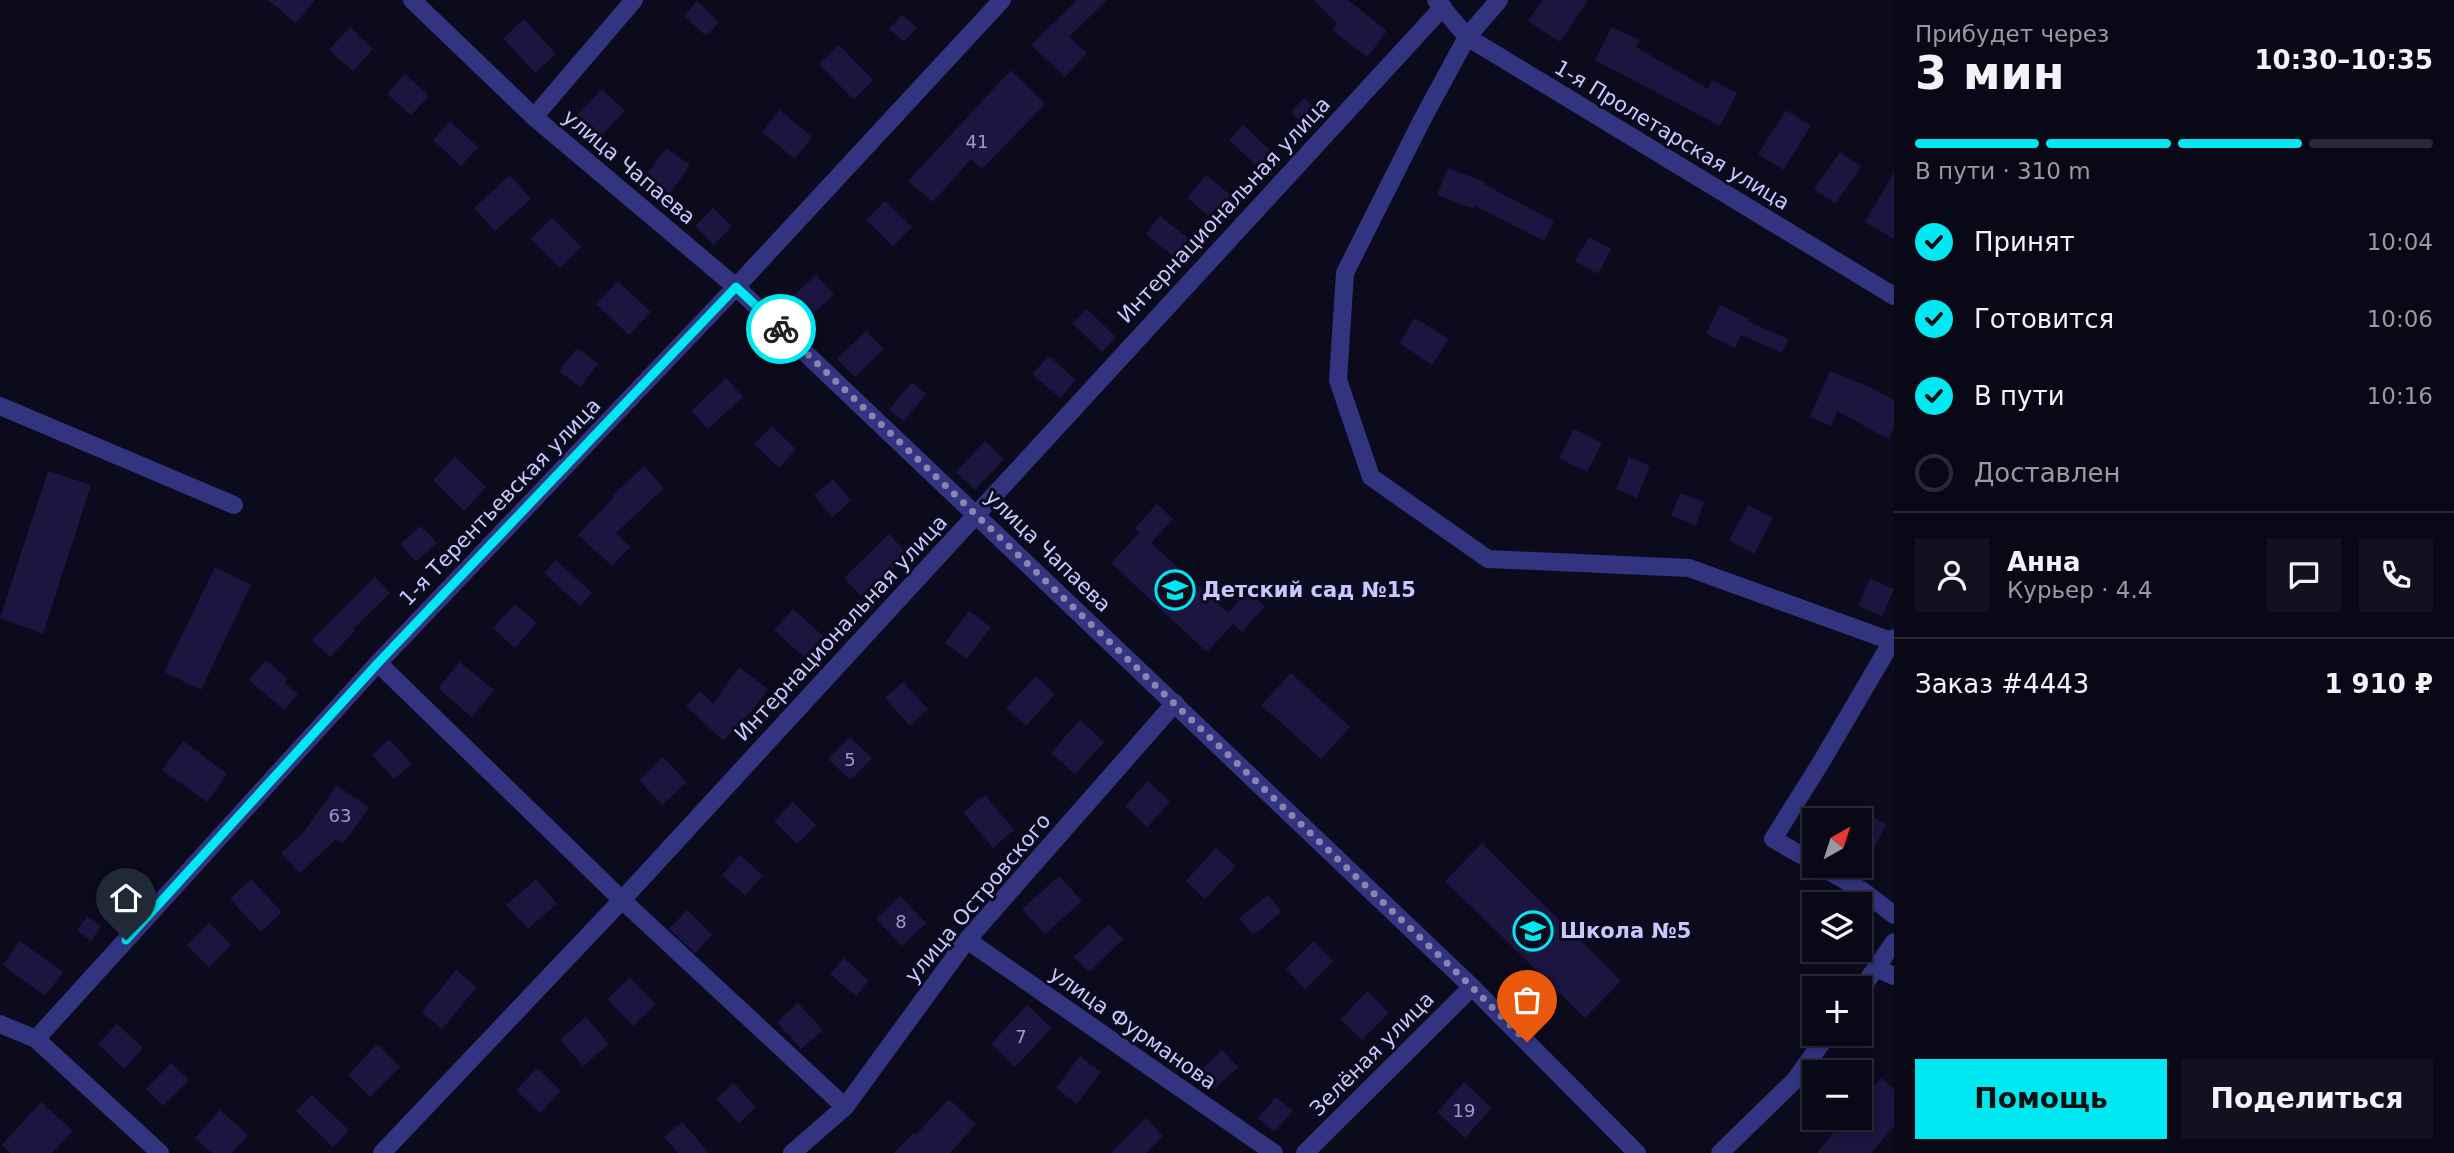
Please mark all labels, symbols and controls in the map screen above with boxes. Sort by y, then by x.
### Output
text: Прибудет через [1915,21,2109,47]
text: 10:30–10:35 [2254,45,2433,75]
text: 3 мин [1915,46,2065,100]
street label: 1-я Пролетарская улица [1550,55,1794,215]
street label: Интернациональная улица [1113,92,1335,328]
street label: улица Чапаева [558,105,700,229]
house number: 41 [966,131,988,152]
text: В пути · 310 m [1915,158,2091,184]
icon: check [1915,223,1953,261]
text: Принят [1974,227,2075,257]
text: 10:04 [2367,229,2433,255]
courier [746,294,816,364]
icon: check [1915,300,1953,338]
text: Готовится [1974,304,2114,334]
text: 10:06 [2367,306,2433,332]
icon: bike [762,310,800,348]
icon: check [1915,377,1953,415]
text: В пути [1974,381,2065,411]
text: 10:16 [2367,383,2433,409]
street label: 1-я Терентьевская улица [394,393,606,611]
text: Доставлен [1974,458,2121,488]
street label: улица Чапаева [980,485,1116,617]
street label: Интернациональная улица [730,510,952,746]
button: person [1915,538,1989,612]
button: chat [2267,538,2341,612]
button: phone [2359,538,2433,612]
text: Анна [2007,547,2081,577]
school or university icon: Детский сад №15 [1154,569,1196,611]
text: Курьер · 4.4 [2007,577,2152,603]
place label: Детский сад №15 [1202,578,1416,602]
text: Заказ #4443 [1915,669,2089,699]
text: 1 910 ₽ [2324,669,2433,699]
house number: 5 [844,749,856,770]
house number: 63 [329,805,351,826]
north arrow [1802,808,1872,878]
map controls [1802,808,1872,1130]
street label: улица Островского [900,809,1056,987]
pin [96,868,156,940]
icon: home [107,879,145,917]
button: layers [1802,892,1872,962]
school or university icon: Школа №5 [1512,910,1554,952]
house number: 8 [895,911,907,932]
place label: Школа №5 [1560,919,1691,943]
street label: улица Фурманова [1045,961,1221,1095]
pin [1497,970,1557,1042]
button: + [1802,976,1872,1046]
icon: bag [1508,981,1546,1019]
street label: Зелёная улица [1305,987,1439,1121]
house number: 7 [1015,1026,1027,1047]
button: Помощь [1915,1059,2167,1139]
button: Поделиться [2181,1059,2433,1139]
button: − [1802,1060,1872,1130]
house number: 19 [1453,1100,1475,1121]

